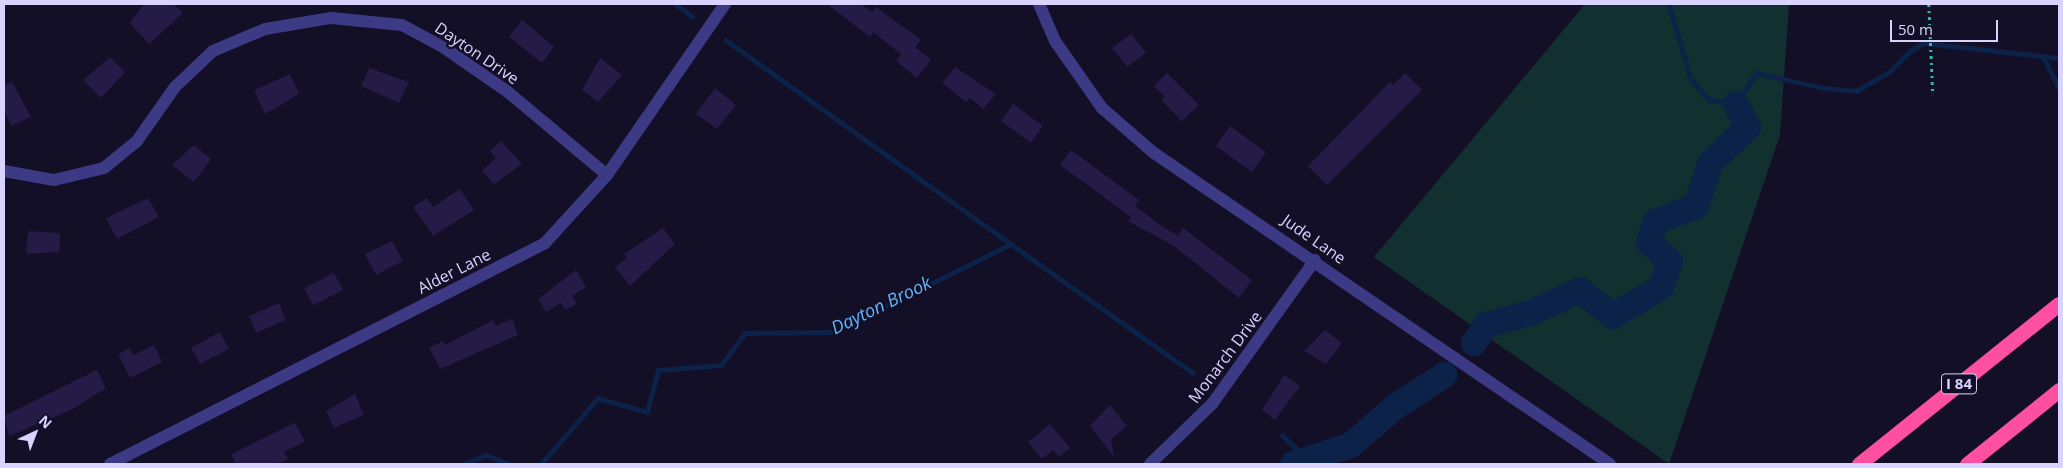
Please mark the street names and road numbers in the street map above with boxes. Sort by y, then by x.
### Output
street label: Dayton Drive [431,18,523,88]
street label: Jude Lane [1279,210,1349,268]
street label: Alder Lane [414,244,494,298]
street label: Monarch Drive [1184,307,1266,407]
road number: I 84 [1940,372,1978,396]

